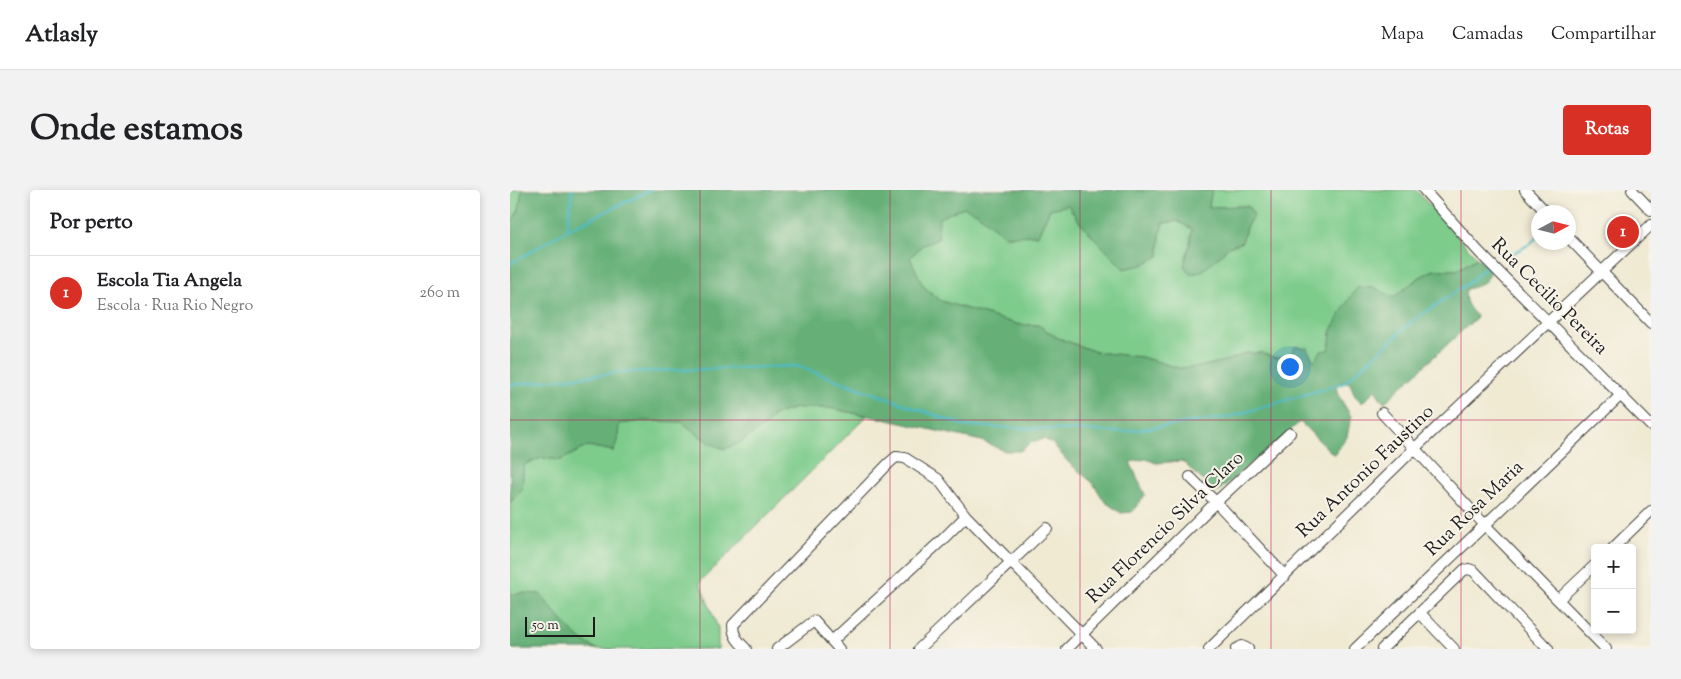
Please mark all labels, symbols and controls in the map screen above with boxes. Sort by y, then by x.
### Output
text: Atlasly [25,18,98,52]
text: Mapa [1381,22,1424,48]
text: Camadas [1452,22,1523,48]
text: Compartilhar [1551,22,1656,48]
text: Onde estamos [30,105,243,156]
button: Rotas [1563,105,1651,155]
north arrow [1531,205,1576,250]
text: Por perto [50,208,133,238]
pin: 1 [1607,213,1639,251]
street label: Rua Cecilio Pereira [1485,233,1614,362]
text: Escola Tia Angela [97,268,242,295]
text: 1 [63,282,69,305]
text: 260 m [419,282,460,305]
text: Escola · Rua Rio Negro [97,295,253,318]
your location [1277,354,1303,380]
street label: Rua Antonio Faustino [1291,399,1441,545]
street label: Rua Florencio Silva Claro [1081,446,1251,610]
street label: Rua Rosa Maria [1420,455,1531,563]
map controls [1591,544,1636,634]
button: + [1591,544,1636,589]
button: − [1591,589,1636,634]
scale bar [525,614,595,637]
text: 50 m [532,616,559,636]

